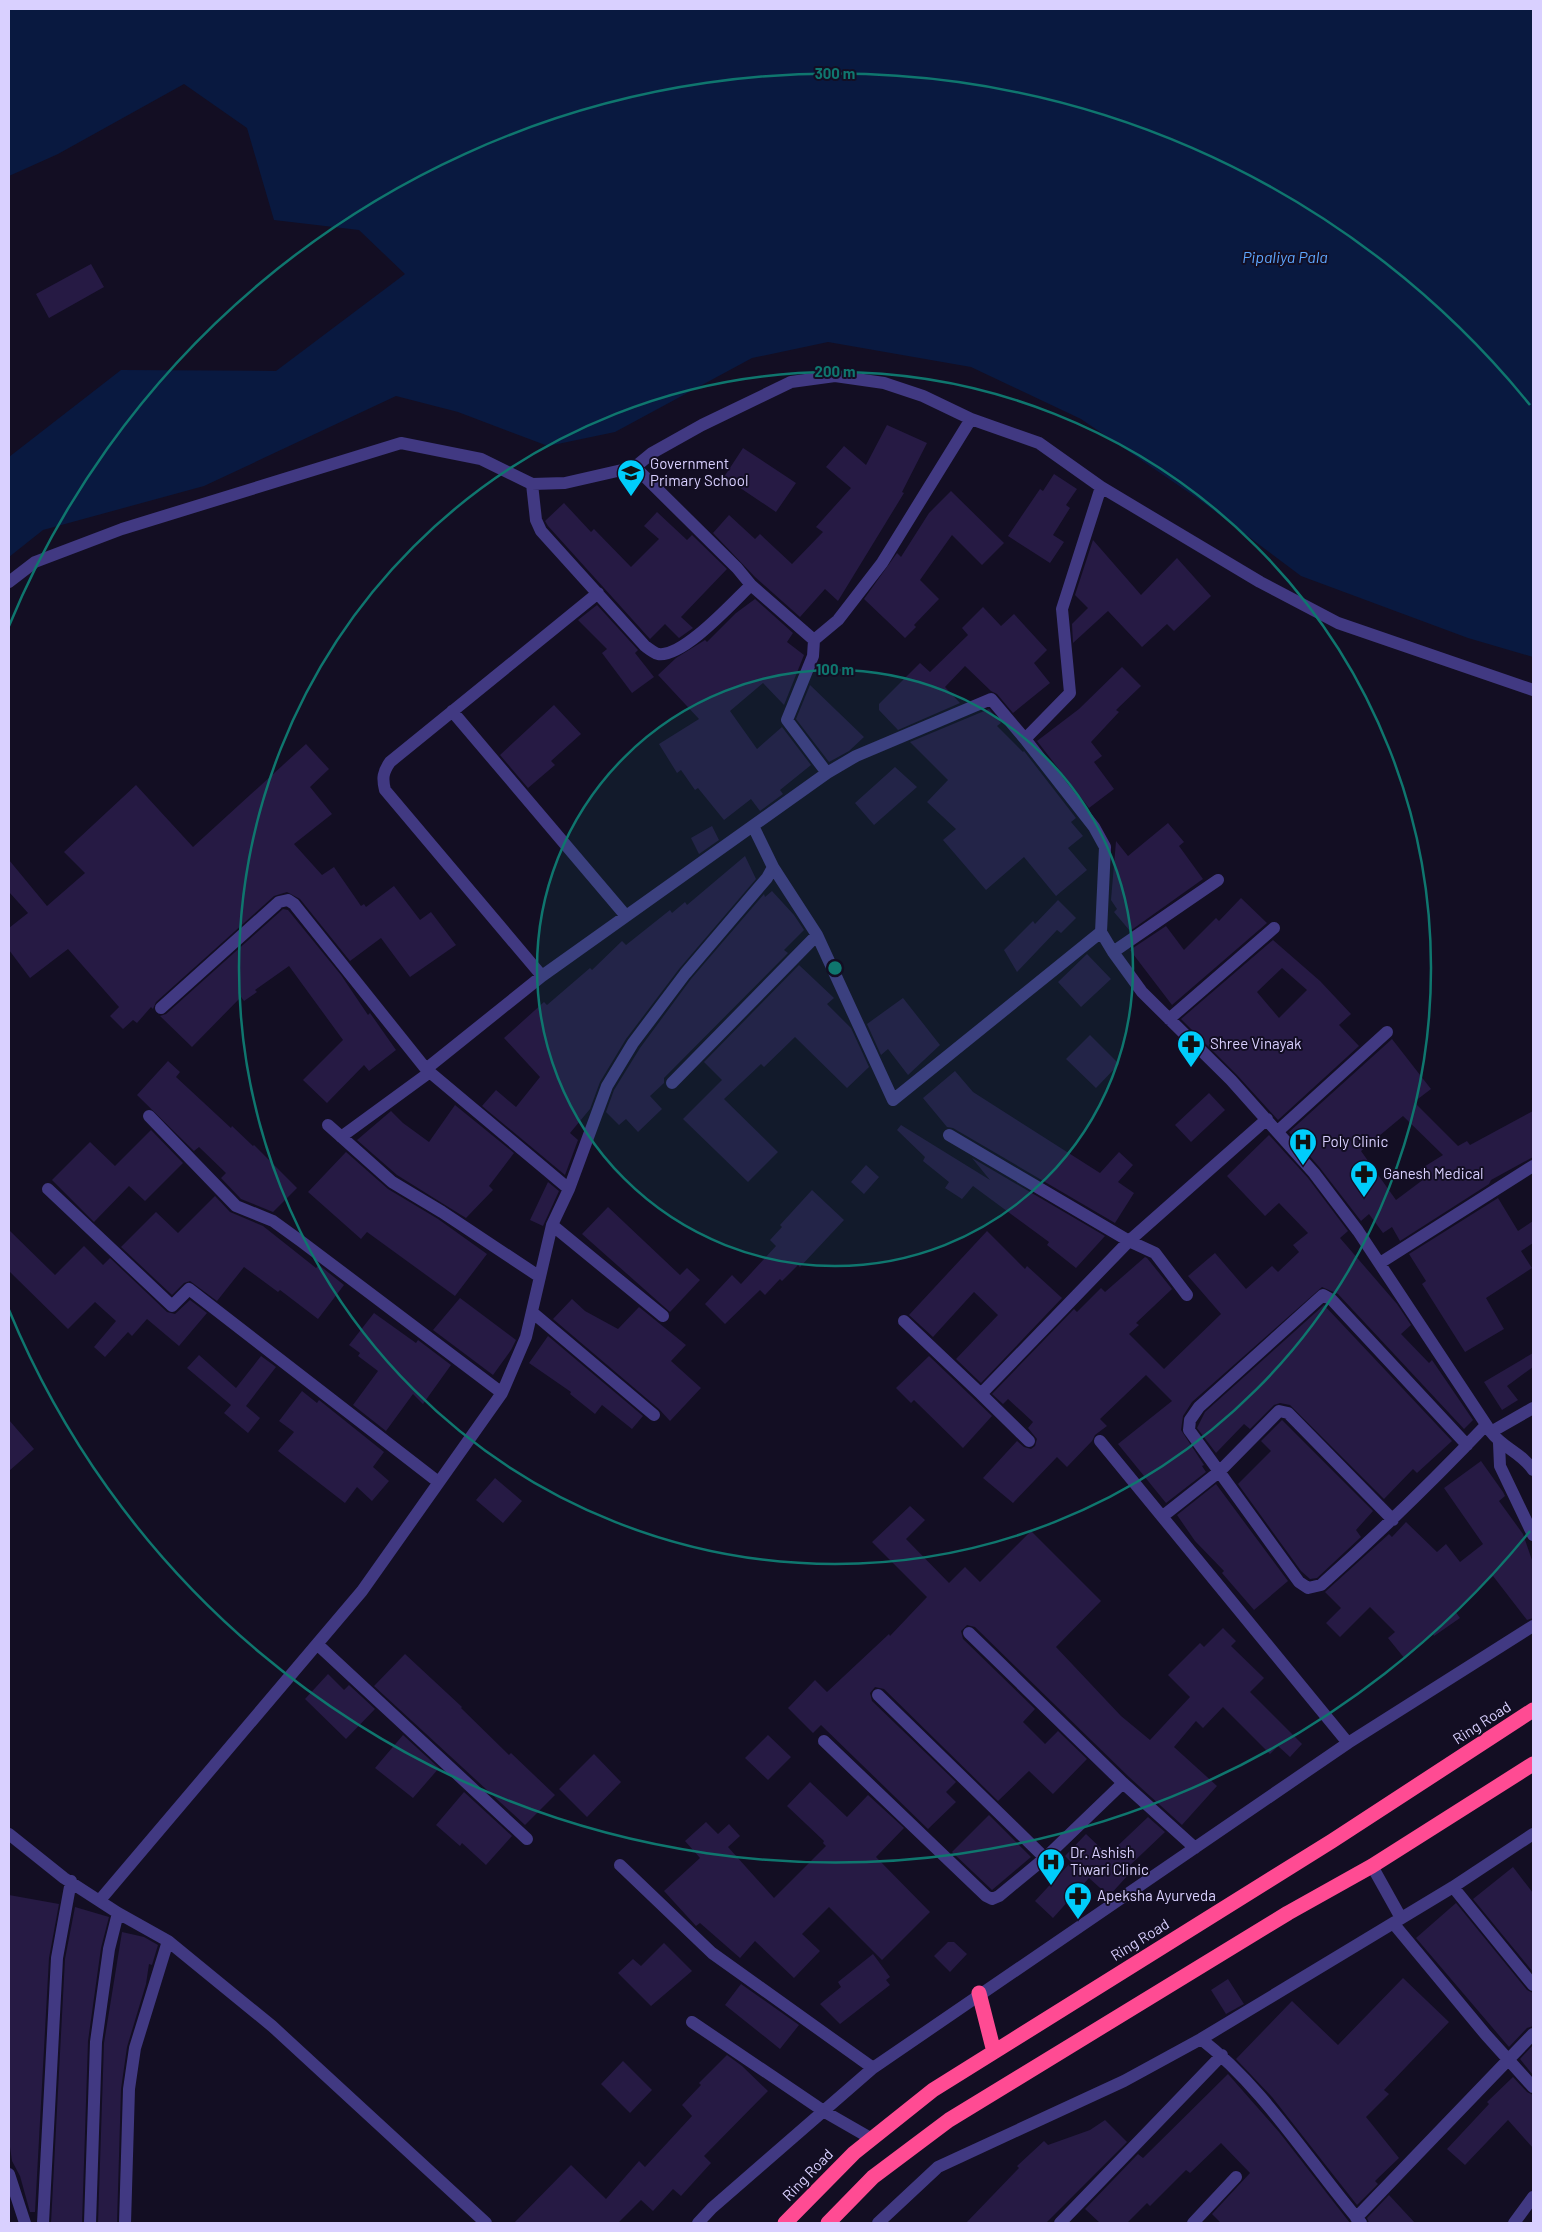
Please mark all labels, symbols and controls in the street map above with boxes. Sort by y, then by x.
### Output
text: 300 m [815,64,855,82]
water label: Pipaliya Pala [1242,247,1328,266]
text: 200 m [814,362,856,380]
place label: Government Primary School [650,454,748,489]
school or university icon: Government Primary School [616,458,646,497]
text: 100 m [816,660,854,678]
centre of rings [826,959,844,977]
pharmacy icon: Shree Vinayak [1176,1029,1206,1068]
place label: Shree Vinayak [1210,1034,1302,1052]
hospital icon: Poly Clinic [1288,1127,1318,1166]
place label: Poly Clinic [1322,1132,1388,1150]
pharmacy icon: Ganesh Medical [1349,1159,1379,1198]
place label: Ganesh Medical [1383,1164,1484,1182]
street label: Ring Road [1449,1697,1514,1747]
place label: Dr. Ashish Tiwari Clinic [1070,1843,1149,1878]
hospital icon: Dr. Ashish Tiwari Clinic [1036,1847,1066,1886]
pharmacy icon: Apeksha Ayurveda [1063,1881,1093,1920]
place label: Apeksha Ayurveda [1097,1886,1216,1904]
street label: Ring Road [1107,1914,1172,1964]
street label: Ring Road [778,2145,836,2204]

